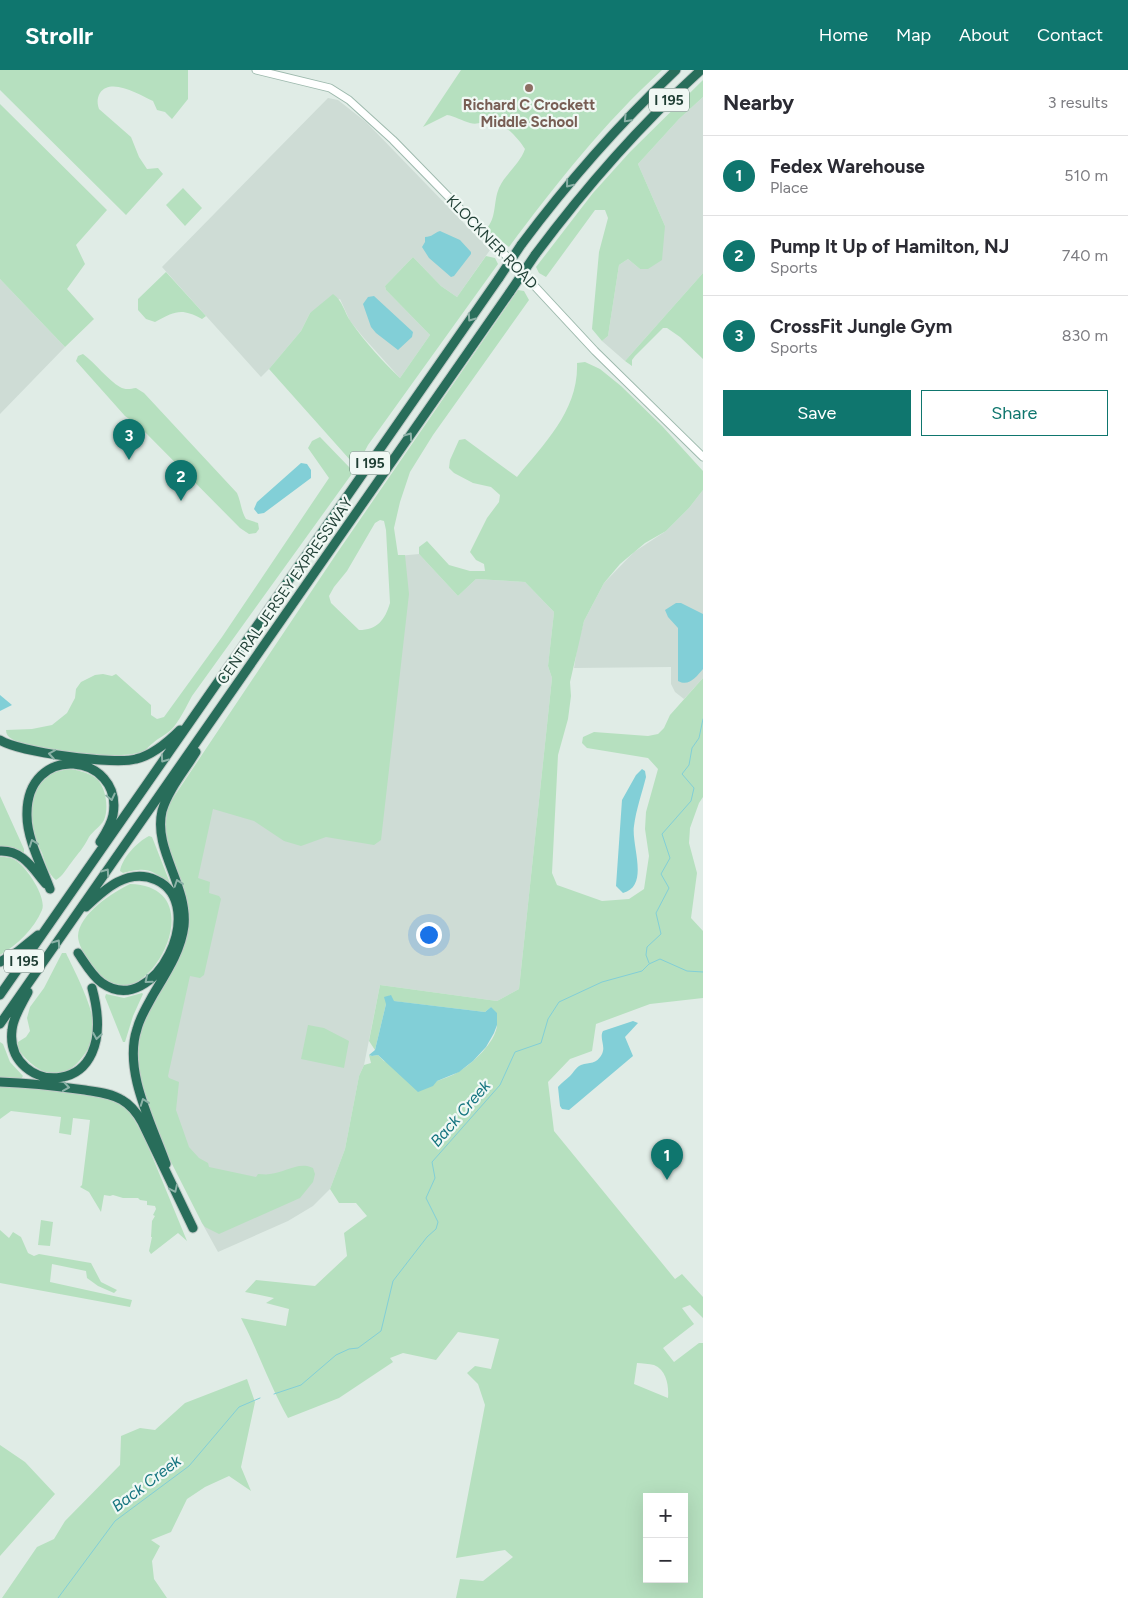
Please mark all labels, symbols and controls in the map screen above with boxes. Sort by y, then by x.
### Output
text: Strollr [25,21,93,50]
text: Home [819,24,868,46]
text: Map [896,24,931,46]
text: About [959,24,1009,46]
text: Contact [1037,24,1103,46]
marker: Richard C Crockett Middle School [523,82,535,94]
road number: I 195 [649,88,689,112]
text: Nearby [723,90,794,115]
text: 3 results [1048,93,1108,112]
place label: Richard C Crockett Middle School [463,96,595,131]
one-way arrow [624,113,633,122]
text: Fedex Warehouse [770,155,925,178]
text: 1 [736,166,742,185]
text: 510 m [1064,166,1108,185]
one-way arrow [566,178,574,187]
text: Place [770,178,808,197]
street label: KLOCKNER ROAD [443,191,541,293]
text: Pump It Up of Hamilton, NJ [770,235,1009,258]
text: 2 [734,246,744,265]
text: 740 m [1062,246,1108,265]
text: Sports [770,258,817,277]
one-way arrow [468,312,477,322]
text: CrossFit Jungle Gym [770,315,952,338]
text: 3 [735,326,743,345]
text: 830 m [1062,326,1108,345]
text: Sports [770,338,817,357]
button: Save [723,390,911,436]
button: Share [921,390,1108,436]
pin: 3 [113,419,145,460]
one-way arrow [403,433,412,442]
road number: I 195 [350,452,390,474]
pin: 2 [165,460,197,501]
street label: CENTRAL JERSEY EXPRESSWAY [213,494,357,688]
one-way arrow [48,749,56,759]
one-way arrow [161,754,170,763]
one-way arrow [105,793,116,802]
one-way arrow [29,839,39,848]
one-way arrow [100,868,109,877]
one-way arrow [174,880,184,888]
your location [416,922,442,948]
one-way arrow [51,939,60,948]
road number: I 195 [4,949,44,972]
one-way arrow [145,974,154,983]
one-way arrow [92,1033,103,1041]
water label: Back Creek [426,1075,495,1150]
one-way arrow [62,1082,70,1092]
one-way arrow [140,1098,150,1106]
pin: 1 [651,1139,683,1180]
one-way arrow [167,1184,178,1193]
water label: Back Creek [108,1450,186,1516]
map controls [643,1493,688,1583]
button: + [643,1493,688,1538]
button: − [643,1538,688,1583]

